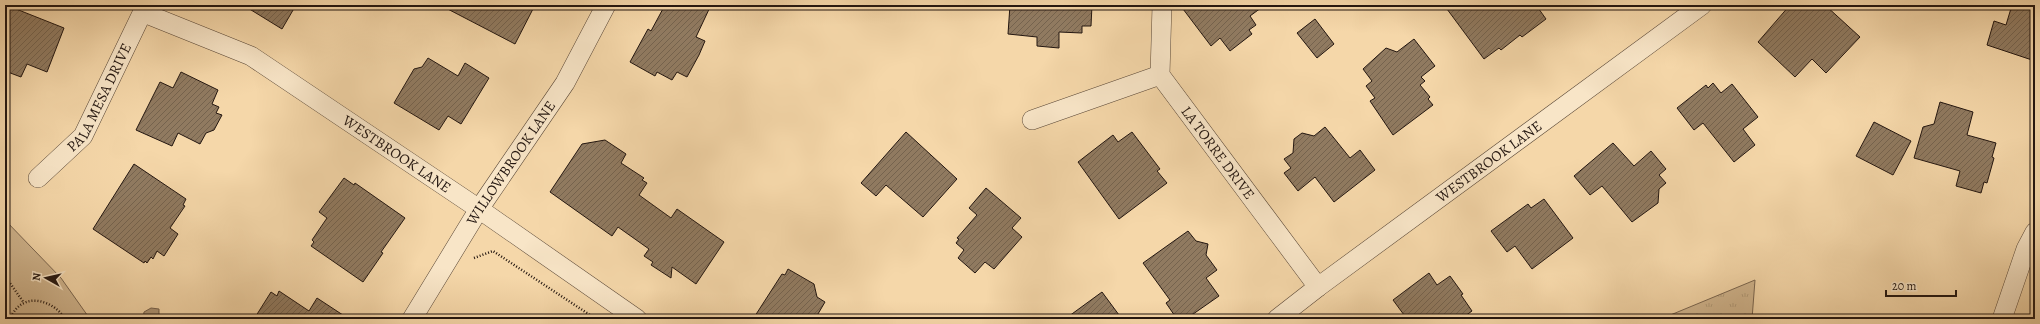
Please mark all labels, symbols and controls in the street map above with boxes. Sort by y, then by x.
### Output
street label: PALA MESA DRIVE [62,40,136,156]
street label: WILLOWBROOK LANE [461,97,560,229]
street label: LA TORRE DRIVE [1177,102,1259,203]
street label: WESTBROOK LANE [338,110,455,197]
street label: WESTBROOK LANE [1431,116,1546,208]
north arrow [26,258,66,298]
text: N [29,272,45,282]
scale bar [1886,272,1956,298]
text: 20 m [1892,278,1916,294]

